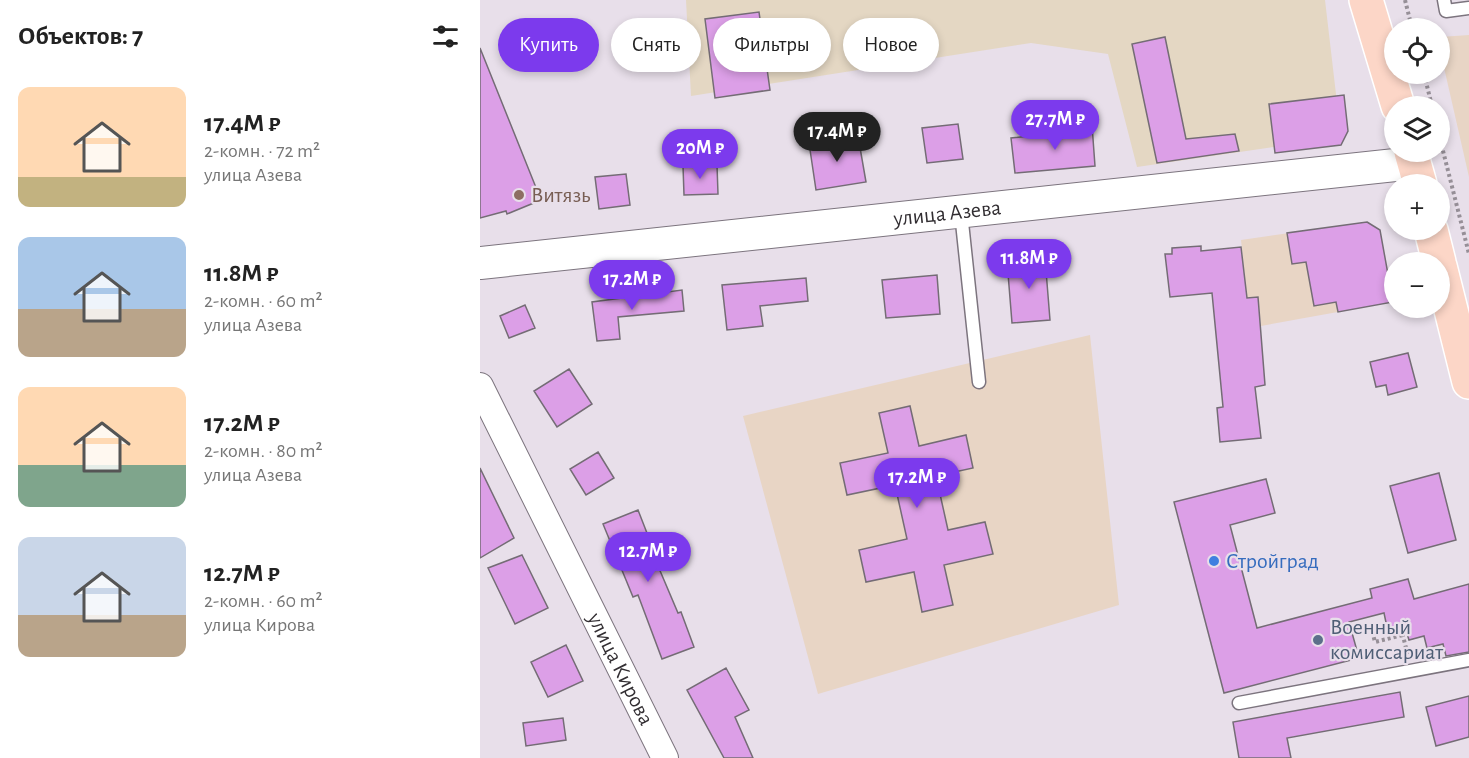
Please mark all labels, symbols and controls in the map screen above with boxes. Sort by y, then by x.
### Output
chip: Купить [498,18,599,72]
chip: Снять [611,18,701,72]
chip: Фильтры [713,18,831,72]
chip: Новое [843,18,939,72]
map controls [1384,18,1450,318]
button: locate [1384,18,1450,84]
icon: filters [429,20,462,53]
text: Объектов: 7 [18,23,143,49]
button: layers [1384,96,1450,162]
pin: 27.7M ₽ [1000,100,1110,151]
text: 27.7M ₽ [1025,109,1085,129]
text: 17.4M ₽ [204,110,280,136]
icon: home [66,111,138,183]
pin: 17.4M ₽ [782,112,892,163]
text: 17.4M ₽ [808,121,866,141]
pin: 20M ₽ [658,129,742,180]
text: 20M ₽ [676,138,724,158]
text: 2-комн. · 72 m² [204,141,320,161]
text: улица Азева [204,165,302,185]
button: + [1384,174,1450,240]
place label: Витязь [531,184,591,206]
marker: Витязь [512,188,526,202]
street label: улица Азева [891,196,1002,230]
pin: 11.8M ₽ [974,239,1084,290]
text: 11.8M ₽ [1000,248,1058,268]
button: − [1384,252,1450,318]
text: 11.8M ₽ [204,260,278,286]
pin: 17.2M ₽ [577,260,687,311]
icon: home [66,261,138,333]
text: 17.2M ₽ [603,269,661,289]
text: 2-комн. · 60 m² [204,291,322,311]
text: улица Азева [204,315,302,335]
text: 17.2M ₽ [204,410,280,436]
icon: home [66,411,138,483]
text: 2-комн. · 80 m² [204,441,322,461]
pin: 17.2M ₽ [862,458,972,509]
text: улица Азева [204,465,302,485]
text: 17.2M ₽ [888,467,946,487]
pin: 12.7M ₽ [593,532,703,583]
text: 12.7M ₽ [619,541,677,561]
place label: Стройград [1226,550,1319,572]
marker: Стройград [1207,554,1221,568]
text: 12.7M ₽ [204,560,280,586]
icon: home [66,561,138,633]
text: 2-комн. · 60 m² [204,591,322,611]
street label: улица Кирова [583,608,658,729]
text: улица Кирова [204,615,315,635]
place label: Военный комиссариат [1330,616,1444,663]
marker: Военный комиссариат [1311,633,1325,647]

